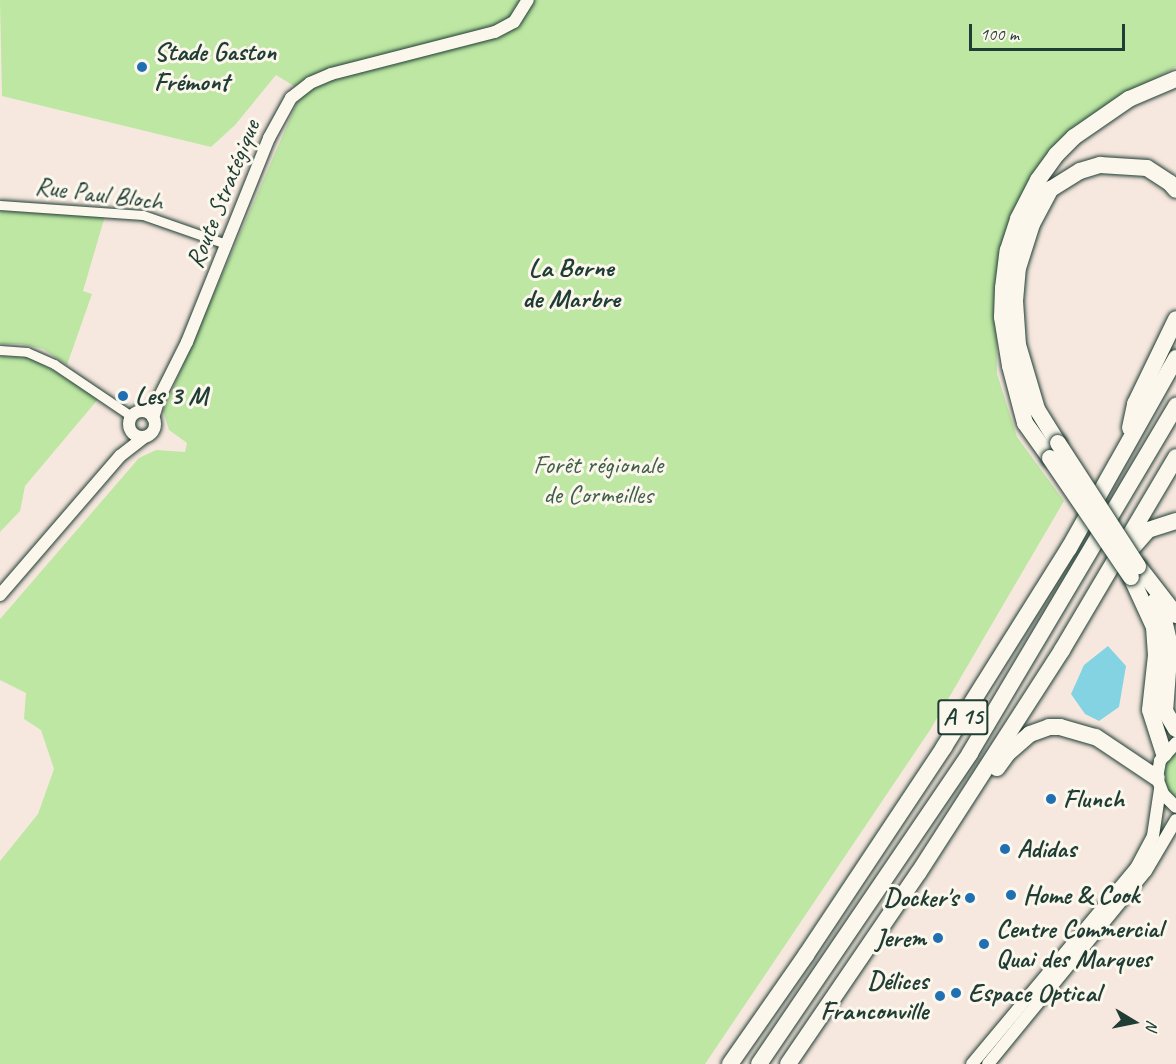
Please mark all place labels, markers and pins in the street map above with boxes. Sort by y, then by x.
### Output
place label: Stade Gaston Frémont [154,36,277,98]
marker: Stade Gaston Frémont [135,60,149,74]
place label: Les 3 M [135,380,207,412]
marker: Les 3 M [116,389,130,403]
place label: Flunch [1063,783,1124,815]
marker: Flunch [1044,792,1058,806]
place label: Adidas [1017,833,1076,865]
marker: Adidas [998,842,1012,856]
place label: Home & Cook [1023,879,1139,911]
place label: Docker's [884,882,958,914]
marker: Home & Cook [1004,888,1018,902]
marker: Docker's [963,891,977,905]
place label: Centre Commercial Quai des Marques [996,913,1163,975]
place label: Jerem [875,922,926,954]
marker: Jerem [931,931,945,945]
marker: Centre Commercial Quai des Marques [977,937,991,951]
place label: Délices Franconville [820,965,928,1026]
place label: Espace Optical [968,977,1099,1009]
marker: Espace Optical [949,986,963,1000]
marker: Délices Franconville [933,989,947,1003]

